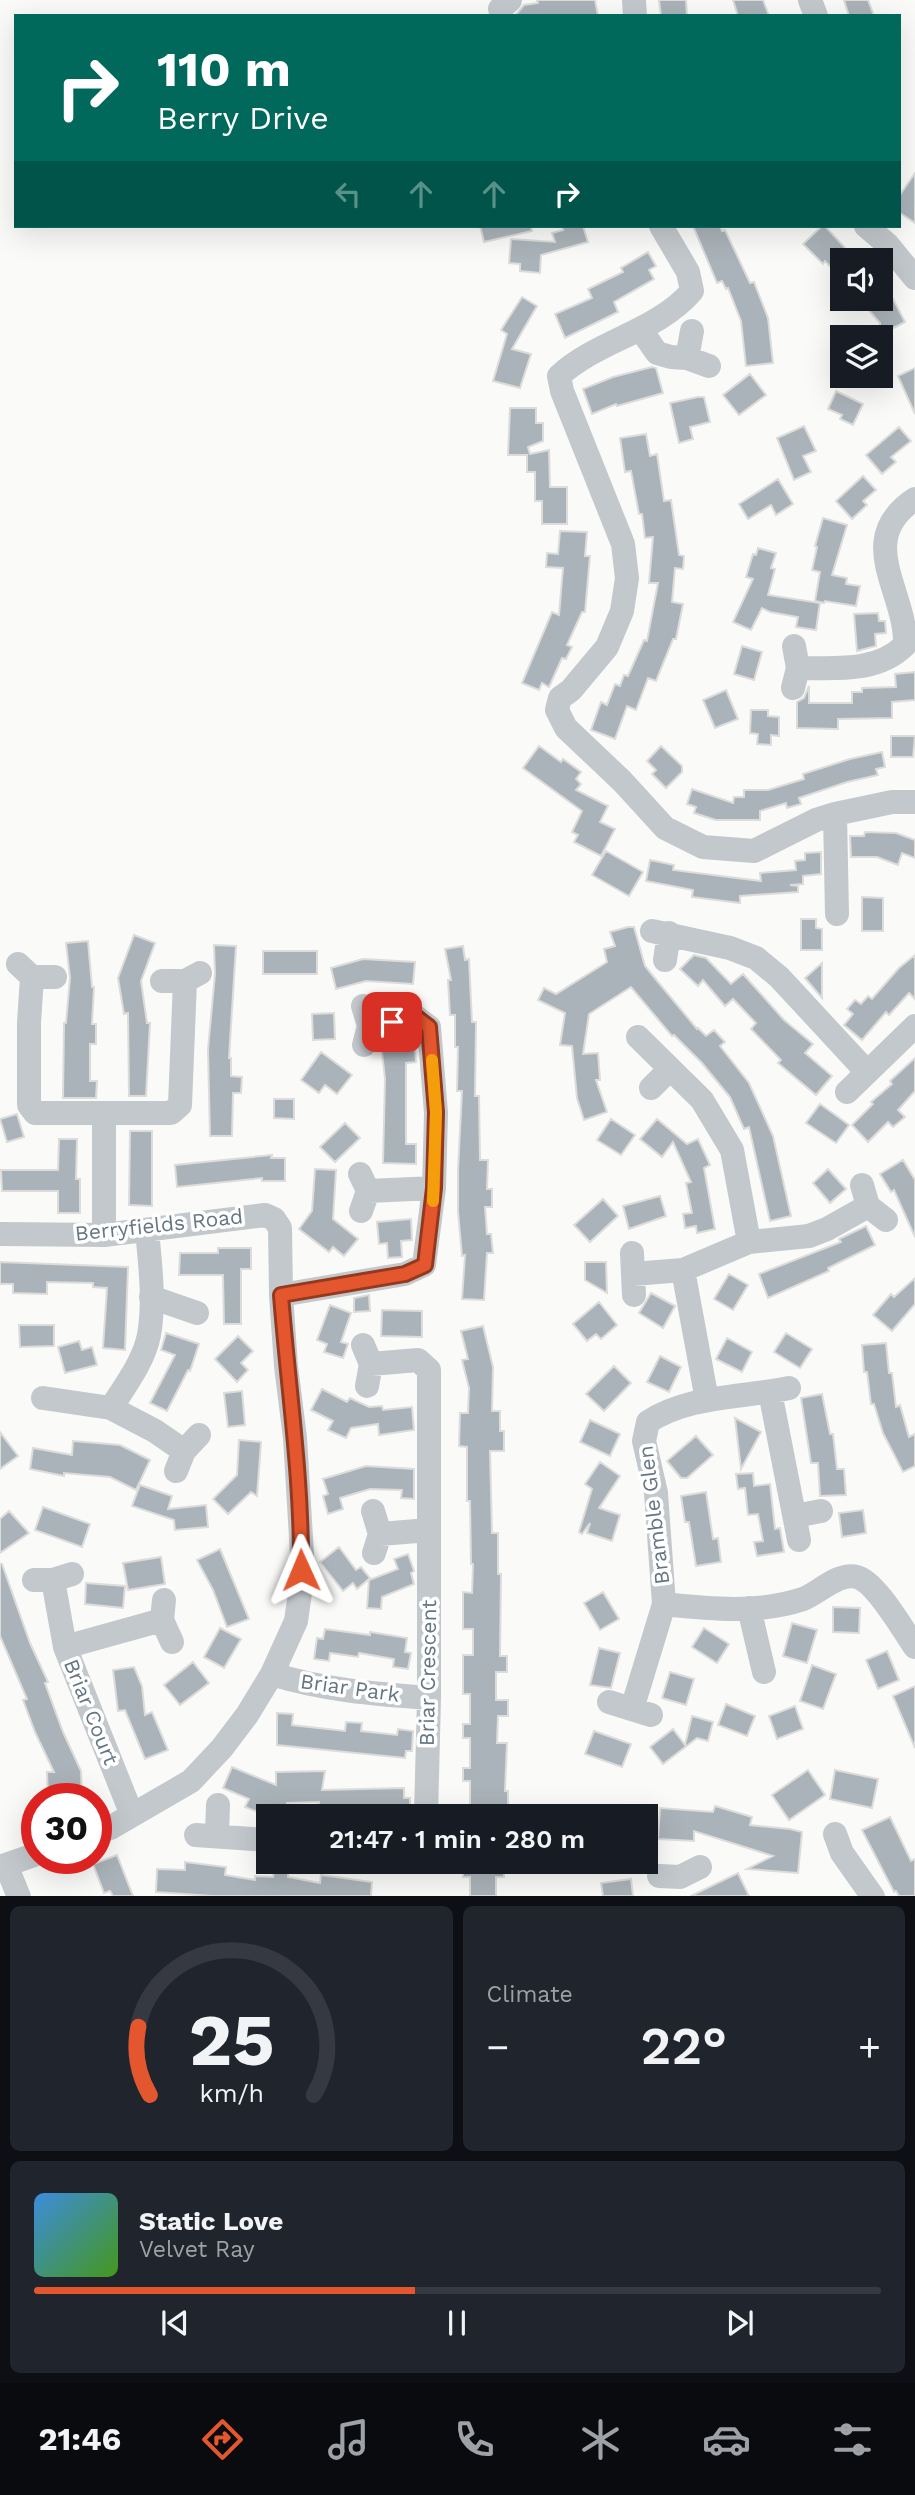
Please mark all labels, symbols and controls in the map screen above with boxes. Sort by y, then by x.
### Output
text: 110 m [157,40,291,98]
icon: right [42,42,133,133]
text: Berry Drive [157,99,329,137]
icon: left [329,175,367,213]
icon: ahead [402,175,440,213]
icon: ahead [475,175,513,213]
icon: right [548,175,586,213]
map controls [830,248,893,388]
button: sound [830,248,893,311]
button: layers [830,325,893,388]
pin [362,992,422,1052]
icon: arrive [373,1003,411,1041]
street label: Berryfields Road [74,1203,244,1246]
street label: Bramble Glen [633,1444,674,1586]
position arrow [264,1533,338,1607]
street label: Briar Crescent [414,1599,441,1746]
street label: Briar Court [59,1655,124,1768]
street label: Briar Park [299,1668,401,1707]
speed limit sign: 30 [21,1783,112,1874]
text: 21:47 · 1 min · 280 m [329,1824,585,1854]
text: Climate [487,1981,573,2008]
text: 25 [188,1997,274,2083]
text: 22° [640,2016,727,2077]
text: − [487,2025,509,2069]
text: + [858,2025,881,2069]
text: km/h [199,2078,263,2107]
text: Static Love [139,2206,283,2236]
text: Velvet Ray [139,2236,255,2263]
icon: previous [156,2304,194,2342]
icon: pause [438,2304,476,2342]
icon: next [721,2304,759,2342]
icon: directions [198,2415,247,2464]
icon: music [324,2415,373,2464]
icon: phone [450,2415,499,2464]
icon: climate [576,2415,625,2464]
icon: car [702,2415,751,2464]
icon: filters [828,2415,877,2464]
text: 21:46 [38,2420,121,2458]

